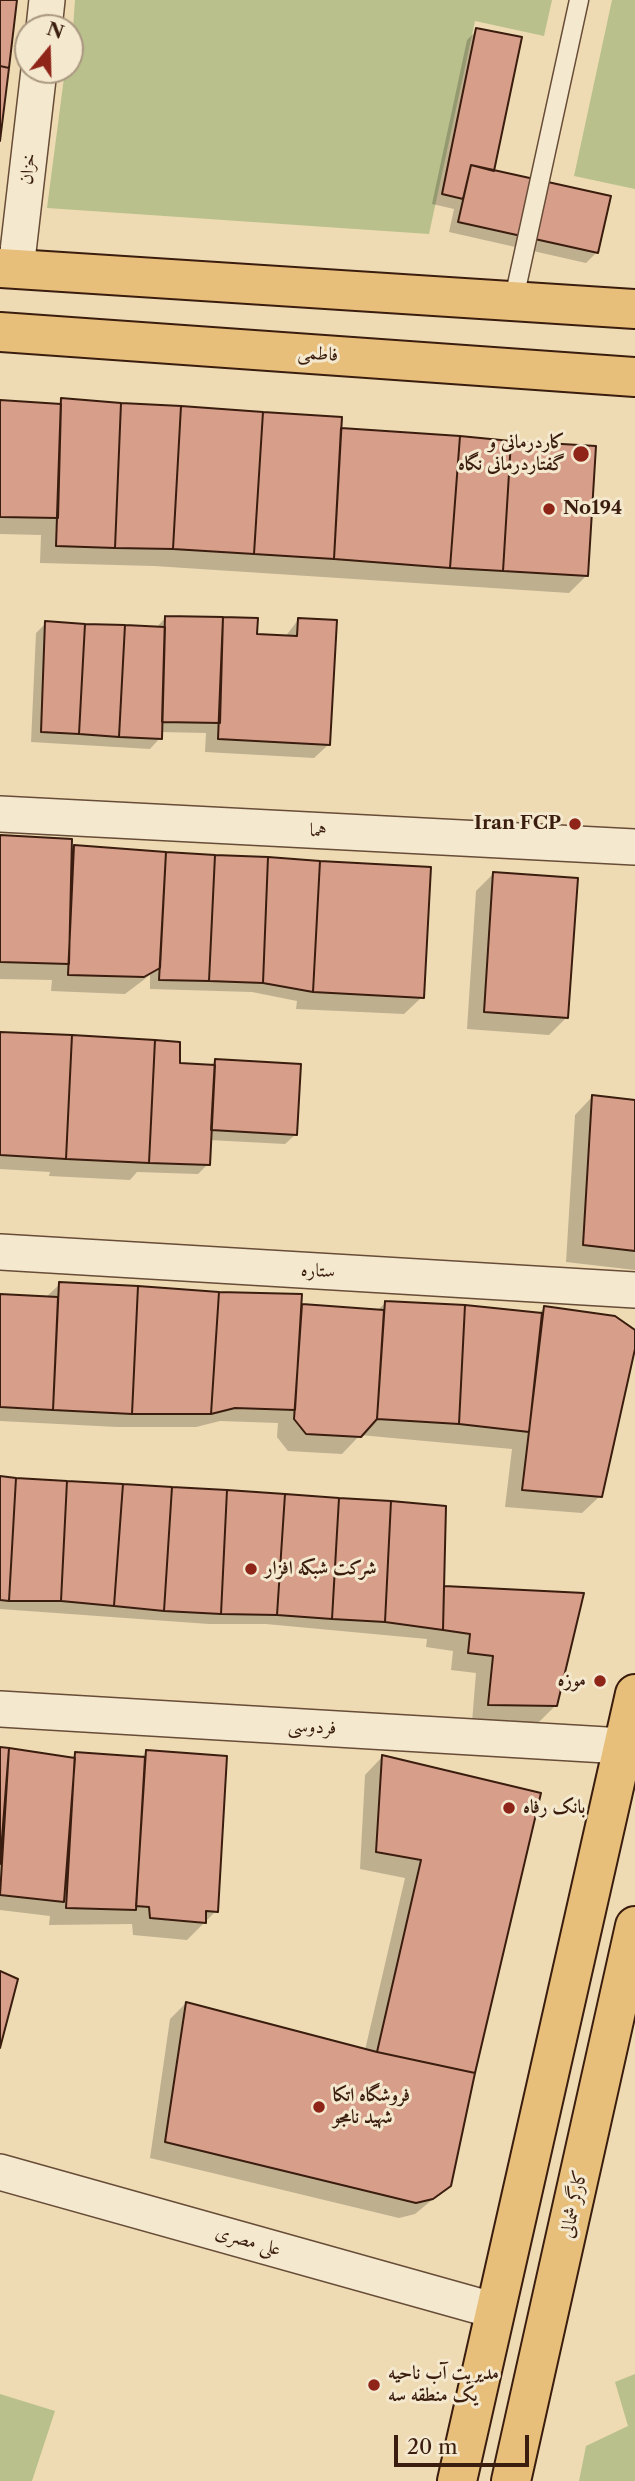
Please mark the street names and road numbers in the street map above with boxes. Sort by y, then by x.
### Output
street label: خزان [15,152,41,186]
street label: فاطمی [297,341,339,367]
street label: هما [309,819,327,843]
street label: ستاره [300,1259,336,1283]
street label: فردوسی [287,1714,337,1740]
street label: کارگر شمالی [556,2168,592,2240]
street label: علی مصری [213,2221,283,2261]

